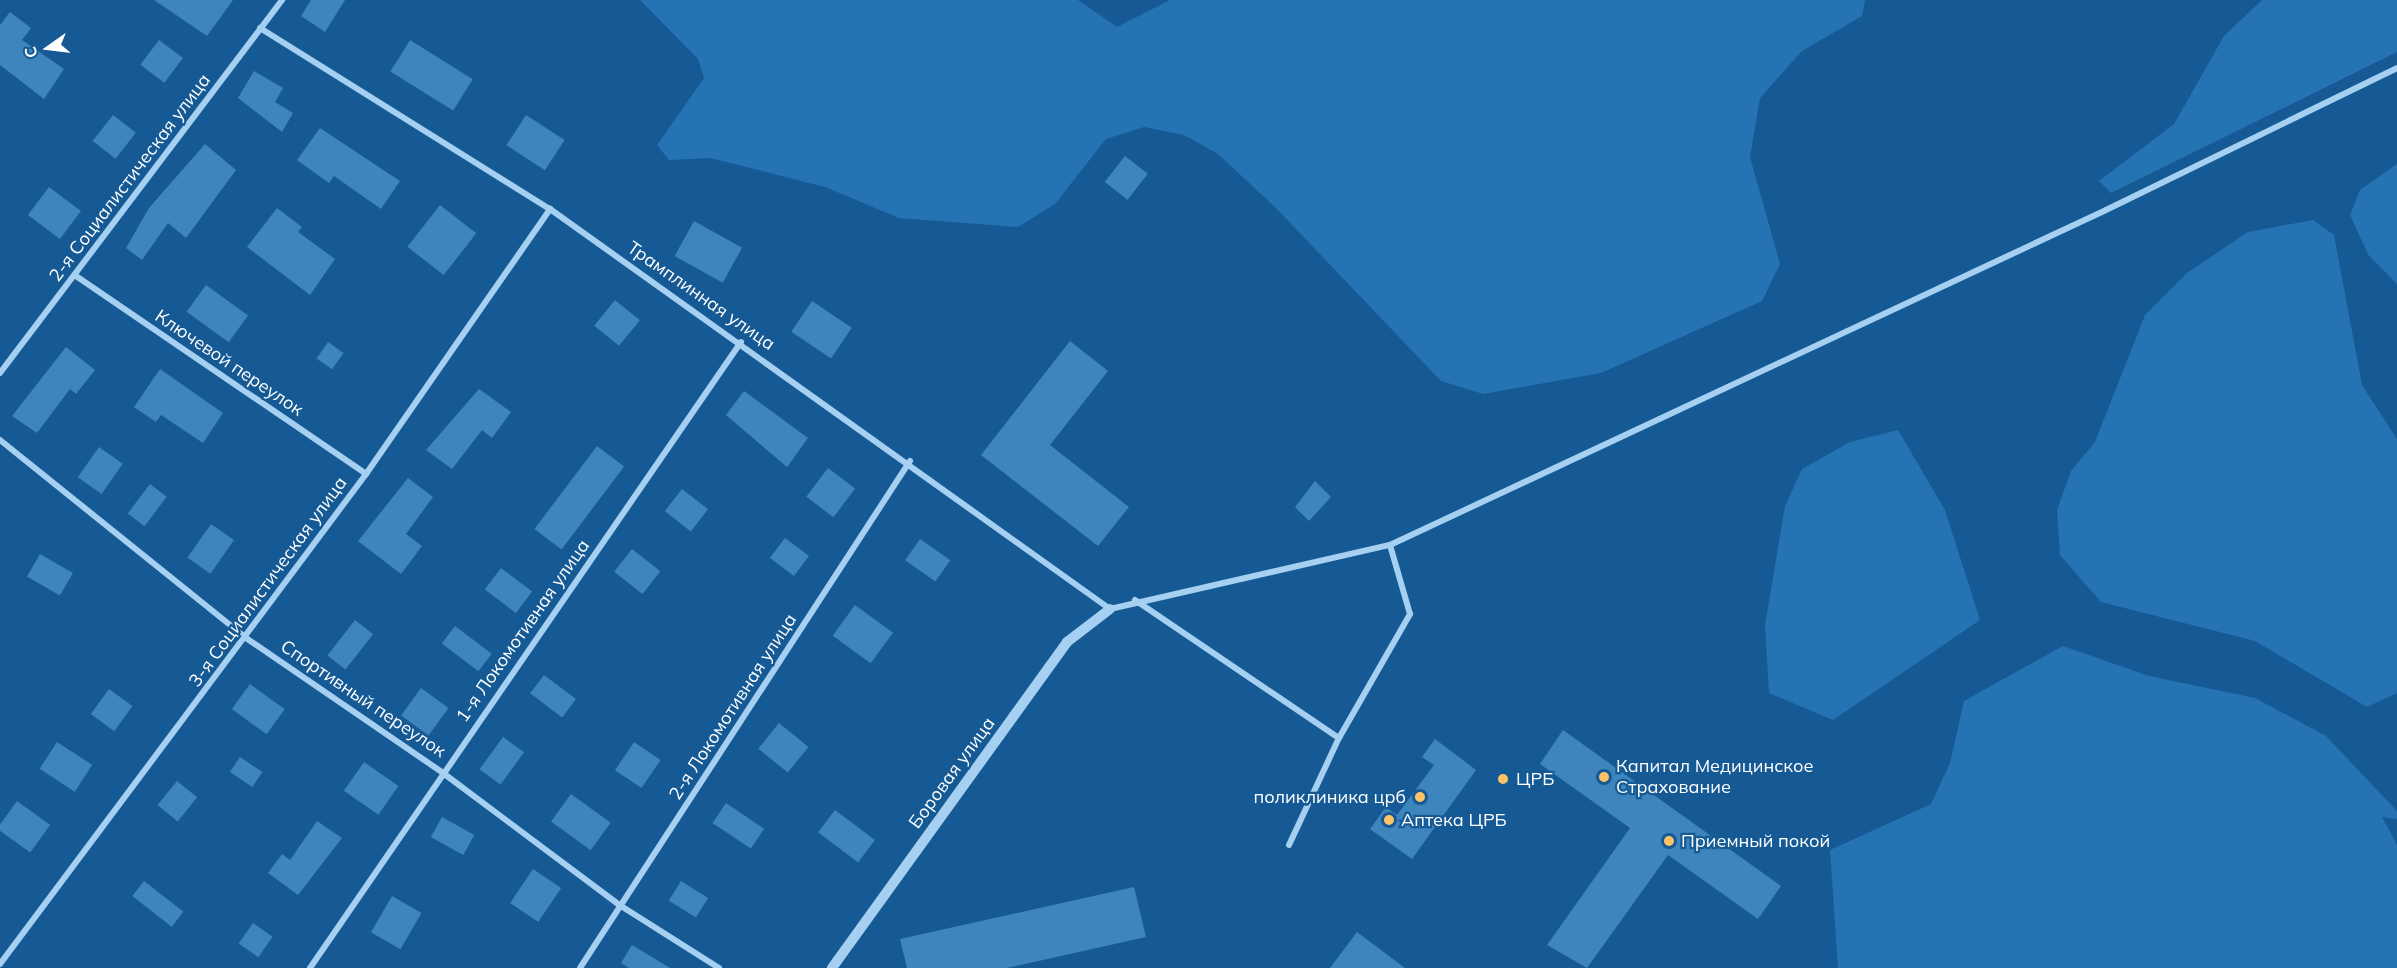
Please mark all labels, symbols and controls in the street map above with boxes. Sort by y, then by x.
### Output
north arrow [18,18,78,78]
text: С [20,45,42,60]
street label: 2-я Социалистическая улица [45,70,215,286]
street label: Трамплинная улица [623,237,779,355]
street label: Ключевой переулок [151,305,307,421]
street label: 3-я Социалистическая улица [184,473,352,691]
street label: 1-я Локомотивная улица [452,536,594,726]
street label: 2-я Локомотивная улица [665,610,801,804]
street label: Спортивный переулок [276,636,450,762]
street label: Боровая улица [904,713,1000,833]
place label: Капитал Медицинское Страхование [1616,756,1813,798]
place label: ЦРБ [1516,768,1554,790]
marker: ЦРБ [1494,770,1512,788]
marker: Капитал Медицинское Страхование [1597,770,1611,784]
place label: поликлиника црб [1253,786,1406,808]
marker: поликлиника црб [1411,788,1429,806]
place label: Аптека ЦРБ [1401,809,1507,831]
marker: Аптека ЦРБ [1382,813,1396,827]
place label: Приемный покой [1681,830,1830,852]
marker: Приемный покой [1662,834,1676,848]

